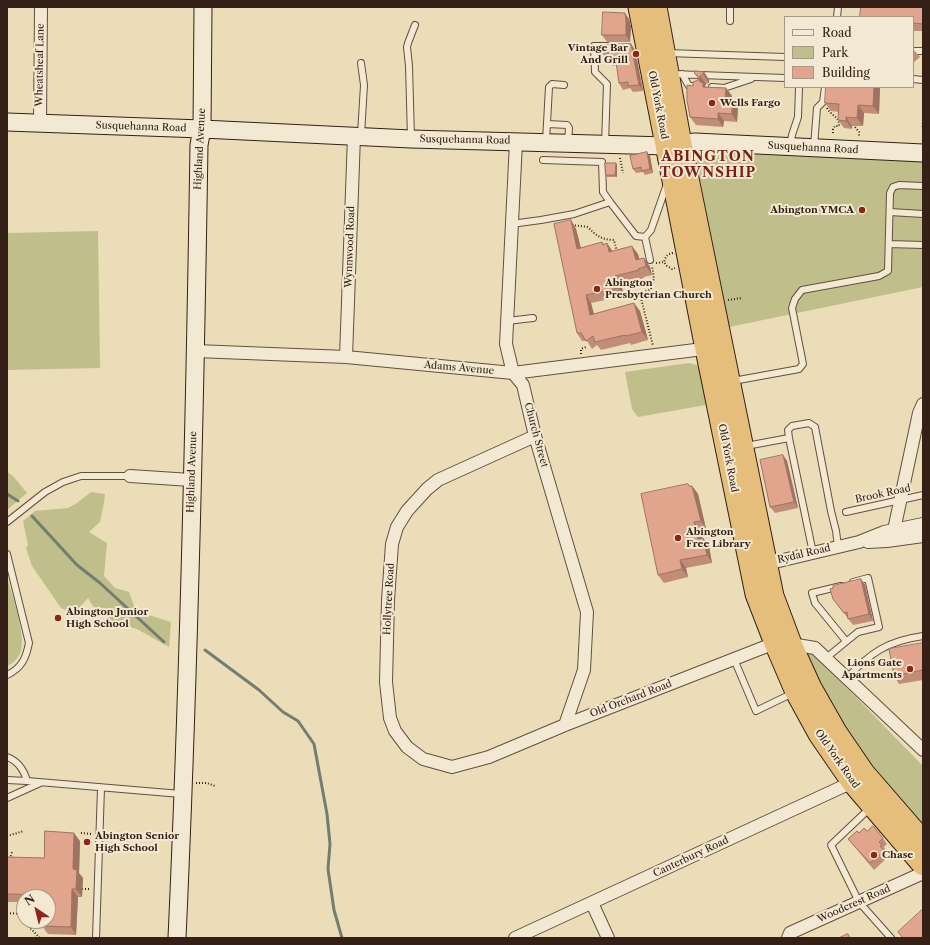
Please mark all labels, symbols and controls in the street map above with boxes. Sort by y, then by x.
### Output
legend [784,16,914,88]
street label: Wheatsheaf Lane [33,23,47,107]
text: Road [822,25,852,40]
place label: Vintage Bar And Grill [568,42,628,66]
text: Park [822,45,848,60]
marker: Vintage Bar And Grill [631,49,641,59]
text: Building [822,65,870,80]
street label: Old York Road [645,70,671,140]
place label: Wells Fargo [720,97,780,109]
marker: Wells Fargo [707,98,717,108]
street label: Highland Avenue [192,108,208,190]
street label: Susquehanna Road [95,119,187,135]
street label: Susquehanna Road [419,133,511,147]
street label: Susquehanna Road [767,140,859,156]
district label: ABINGTON TOWNSHIP [660,149,756,182]
place label: Abington YMCA [770,204,854,216]
marker: Abington YMCA [857,205,867,215]
street label: Wynnwood Road [343,206,357,288]
place label: Abington Presbyterian Church [605,277,712,300]
marker: Abington Presbyterian Church [592,284,602,294]
street label: Adams Avenue [423,359,495,377]
street label: Church Street [522,401,550,469]
street label: Old York Road [715,423,741,493]
street label: Highland Avenue [185,431,199,513]
street label: Brook Road [854,482,912,506]
place label: Abington Free Library [686,526,751,550]
marker: Abington Free Library [673,533,683,543]
street label: Rydal Road [776,542,832,566]
street label: Hollytree Road [381,563,397,635]
place label: Abington Junior High School [66,606,148,630]
marker: Abington Junior High School [53,613,63,623]
place label: Lions Gate Apartments [841,657,902,680]
marker: Lions Gate Apartments [905,664,915,674]
street label: Old Orchard Road [588,678,674,720]
street label: Old York Road [812,727,862,791]
place label: Abington Senior High School [95,830,179,854]
street label: Canterbury Road [651,834,731,880]
marker: Abington Senior High School [82,837,92,847]
place label: Chase [882,849,913,861]
marker: Chase [869,850,879,860]
street label: Woodcrest Road [816,883,892,925]
north arrow [16,889,56,929]
text: N [22,892,38,908]

